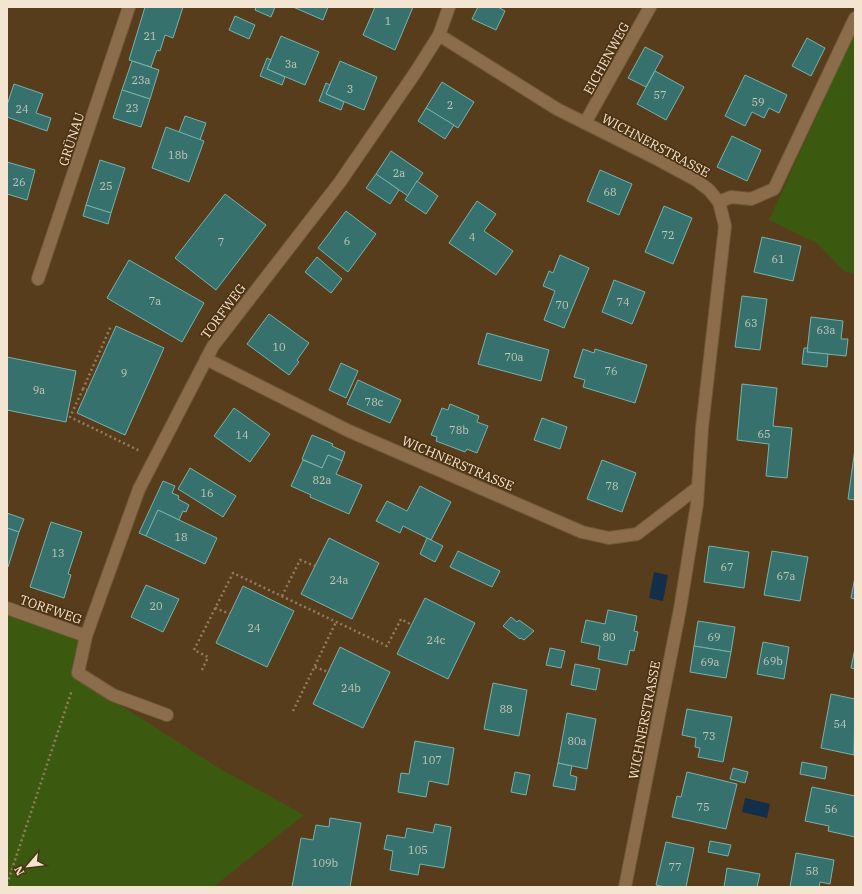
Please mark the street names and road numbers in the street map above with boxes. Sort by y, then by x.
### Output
street label: EICHENWEG [580,19,633,97]
street label: GRÜNAU [55,110,88,168]
street label: WICHNERSTRASSE [599,110,713,181]
street label: TORFWEG [197,280,250,342]
street label: WICHNERSTRASSE [399,432,516,495]
street label: TORFWEG [17,591,84,628]
street label: WICHNERSTRASSE [625,659,664,781]

